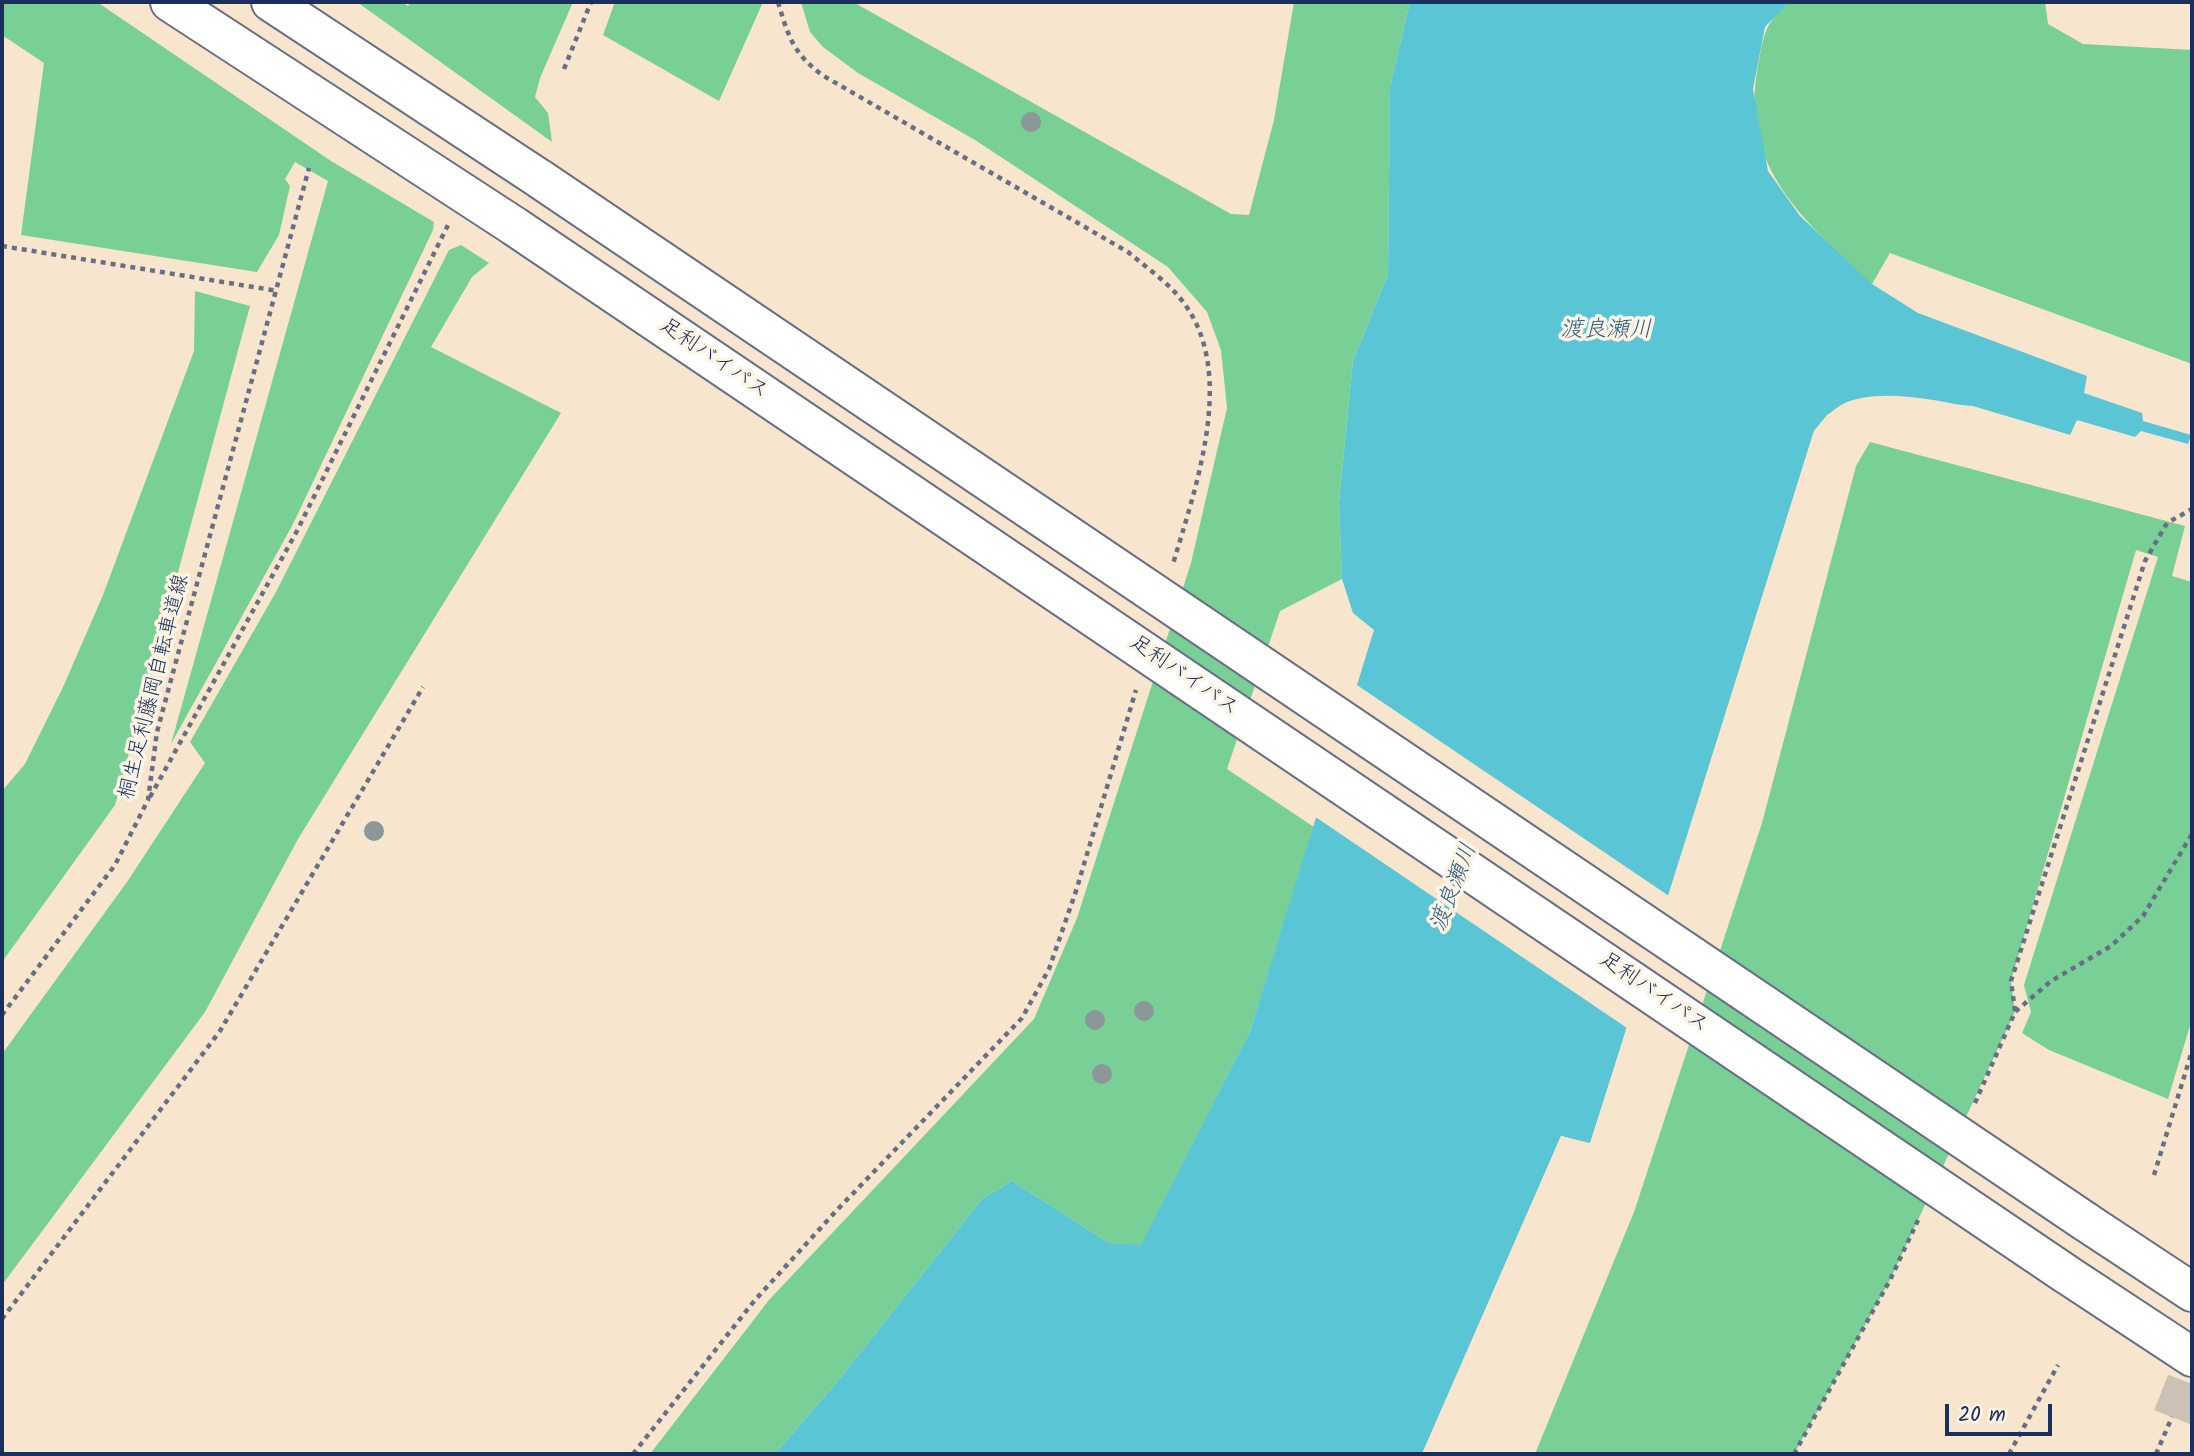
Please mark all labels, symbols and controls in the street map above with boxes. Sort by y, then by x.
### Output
street label: 足利バイパス [654,314,772,406]
water label: 渡良瀬川 [1560,318,1652,346]
street label: 桐生足利藤岡自転車道線 [116,572,196,802]
street label: 足利バイパス [1124,631,1242,723]
water label: 渡良瀬川 [1427,840,1485,936]
street label: 足利バイパス [1594,948,1712,1040]
scale bar [1949,1390,2056,1434]
text: 20 m [1958,1399,2006,1432]

